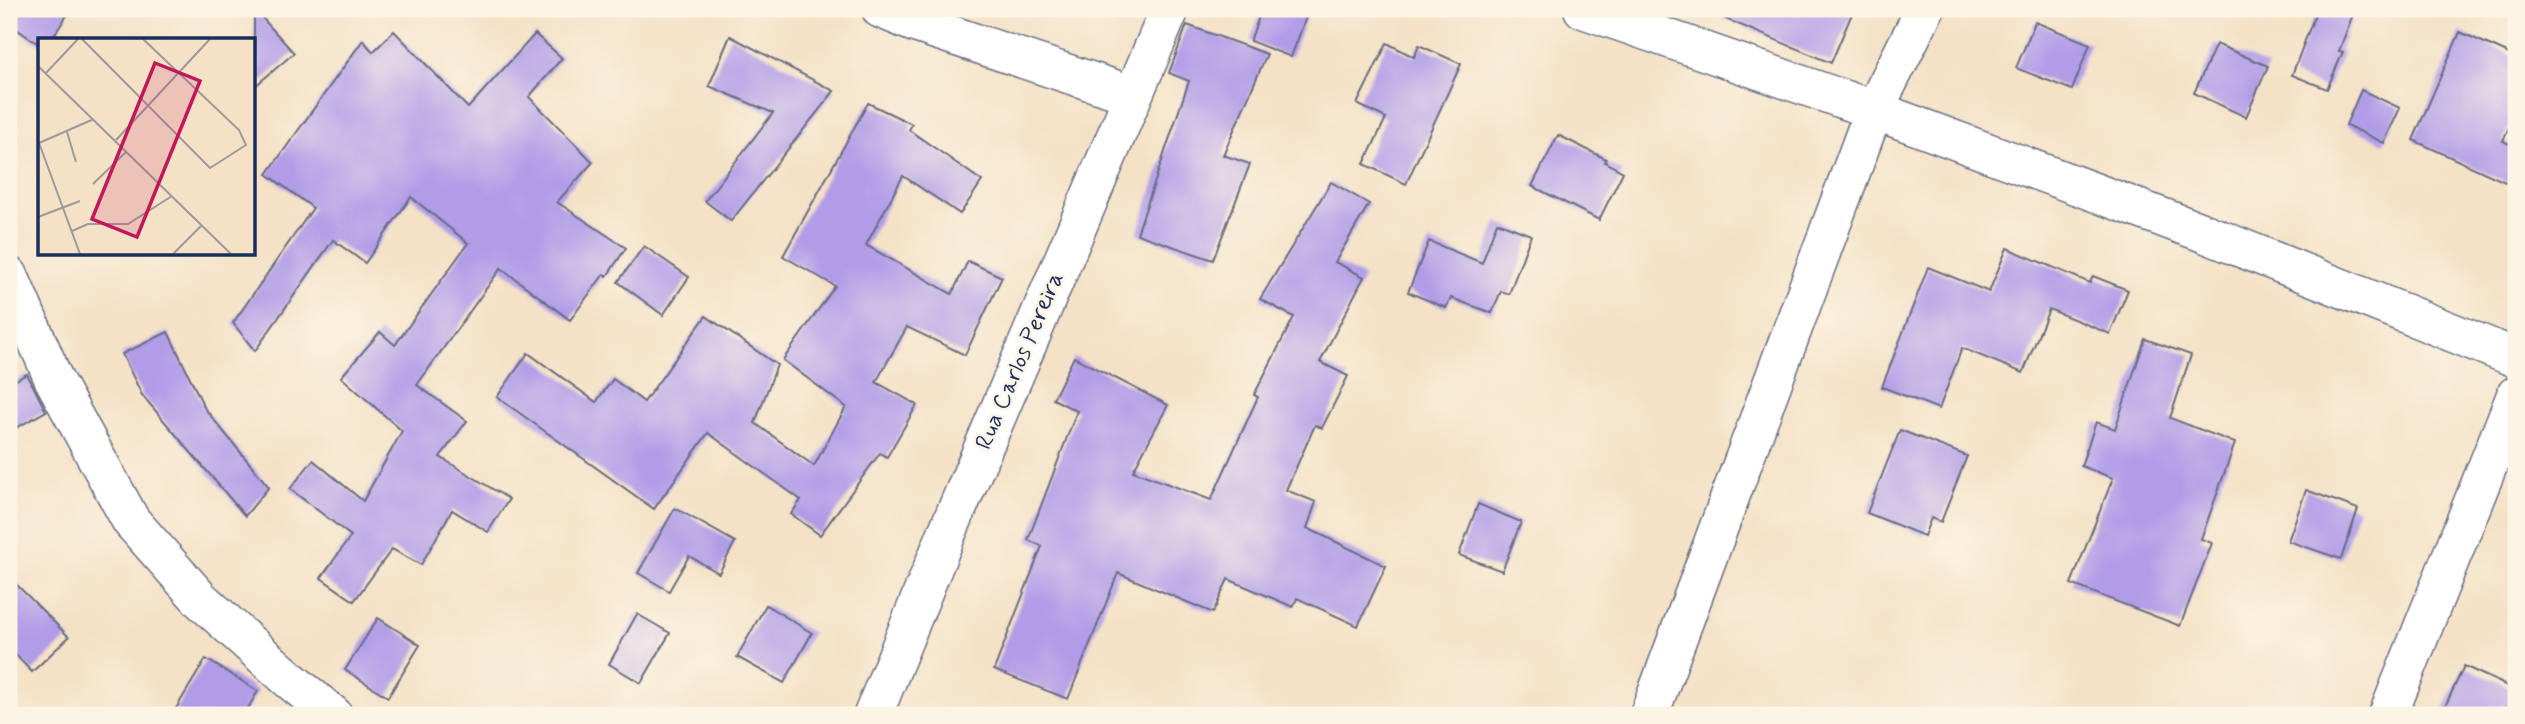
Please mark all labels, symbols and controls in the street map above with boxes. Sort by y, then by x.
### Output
inset map [38,38,256,256]
street label: Rua Carlos Pereira [969,268,1071,454]

